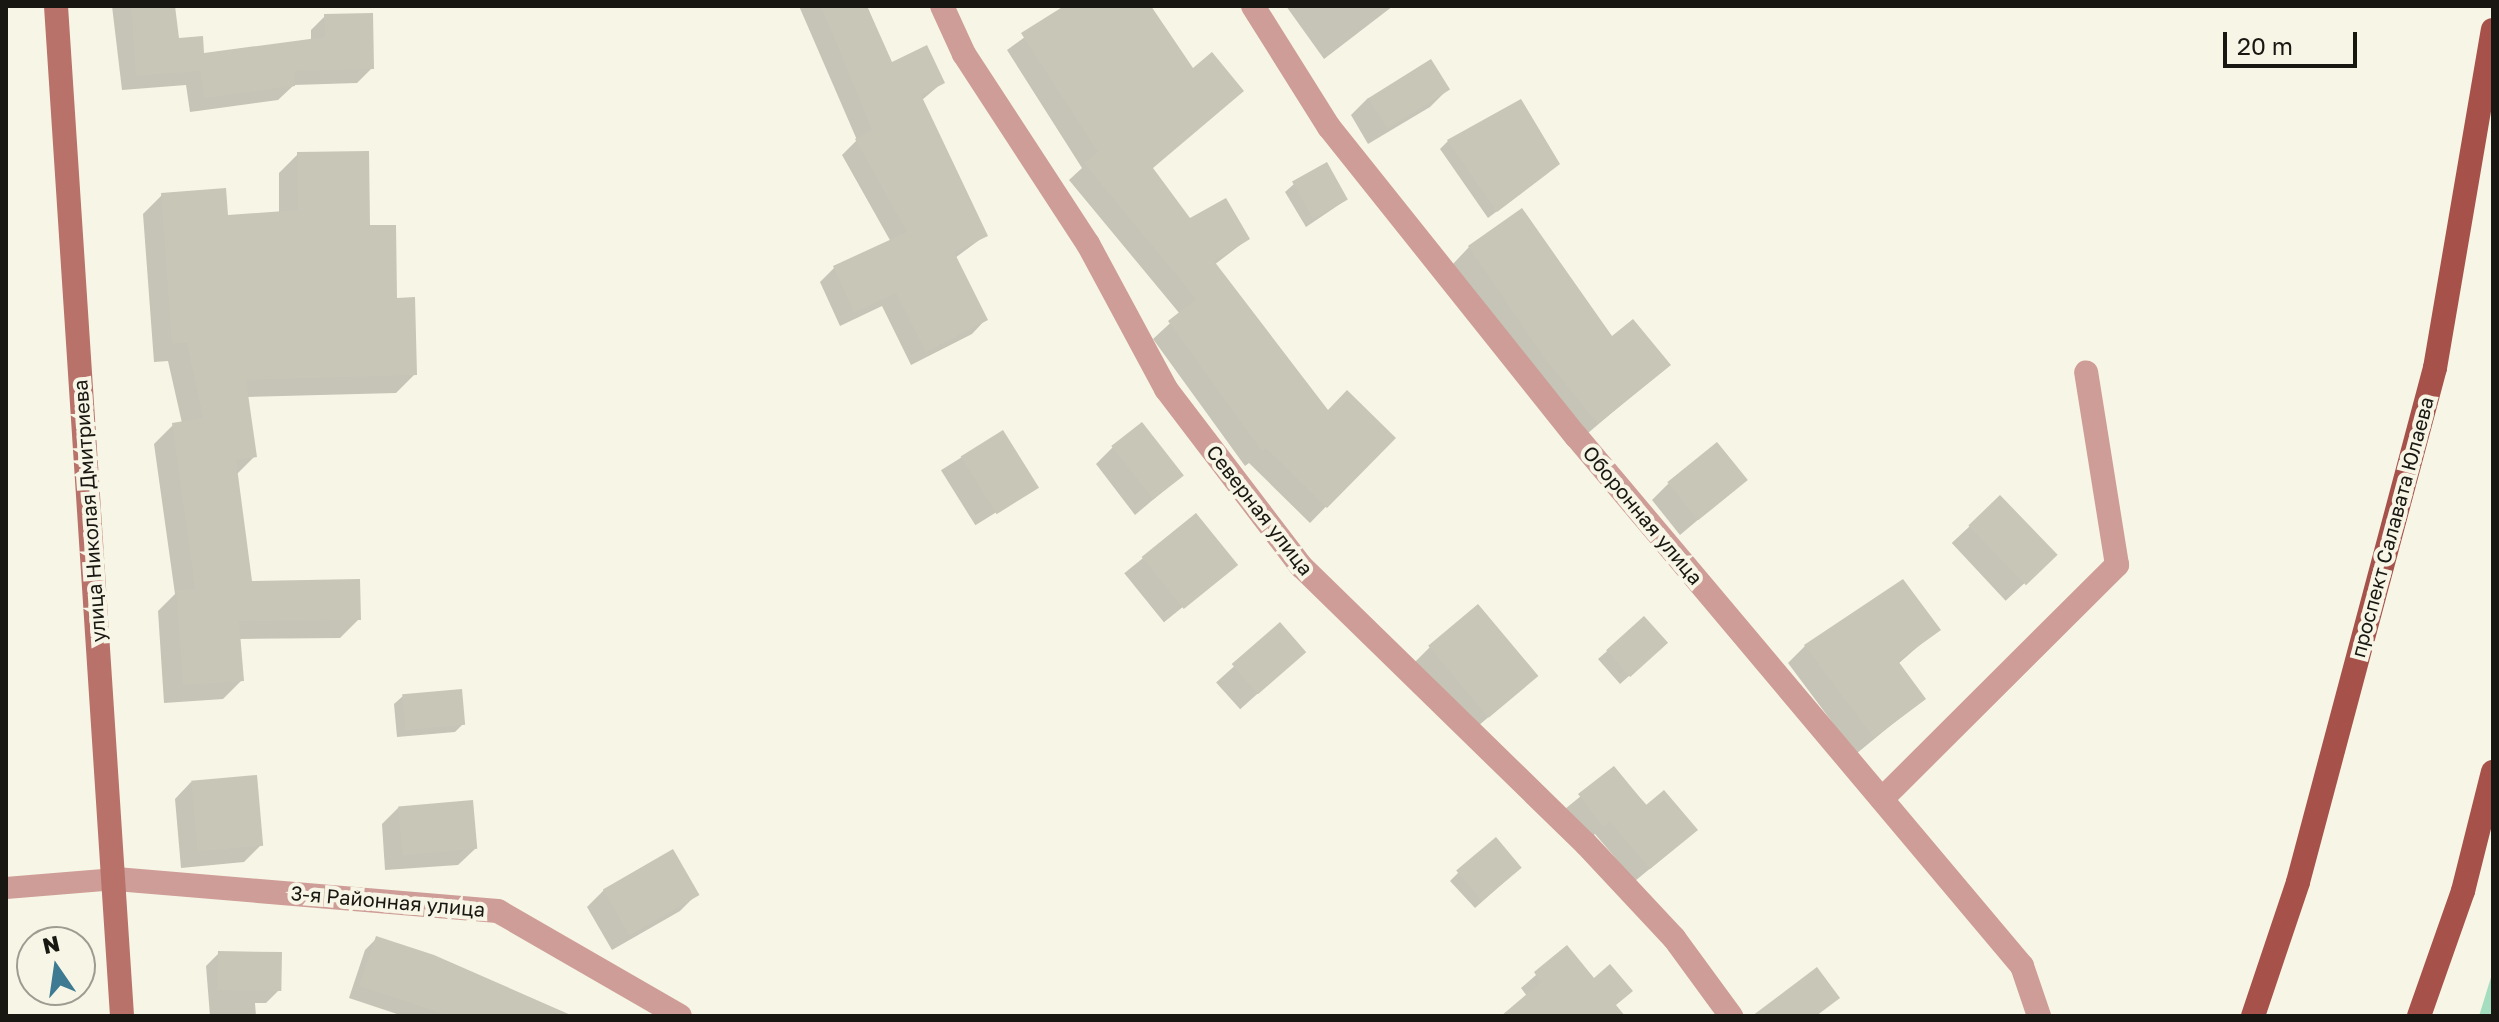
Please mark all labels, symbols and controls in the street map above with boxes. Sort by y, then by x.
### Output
scale bar [2227,16,2361,66]
text: 20 m [2237,31,2293,60]
street label: улица Николая Дмитриева [68,379,110,643]
street label: проспект Салавата Юлаева [2346,394,2438,660]
street label: Северная улица [1202,440,1318,580]
street label: Оборонная улица [1578,441,1708,589]
street label: 3-я Районная улица [290,881,486,921]
north arrow [16,926,96,1006]
text: N [40,929,62,959]

